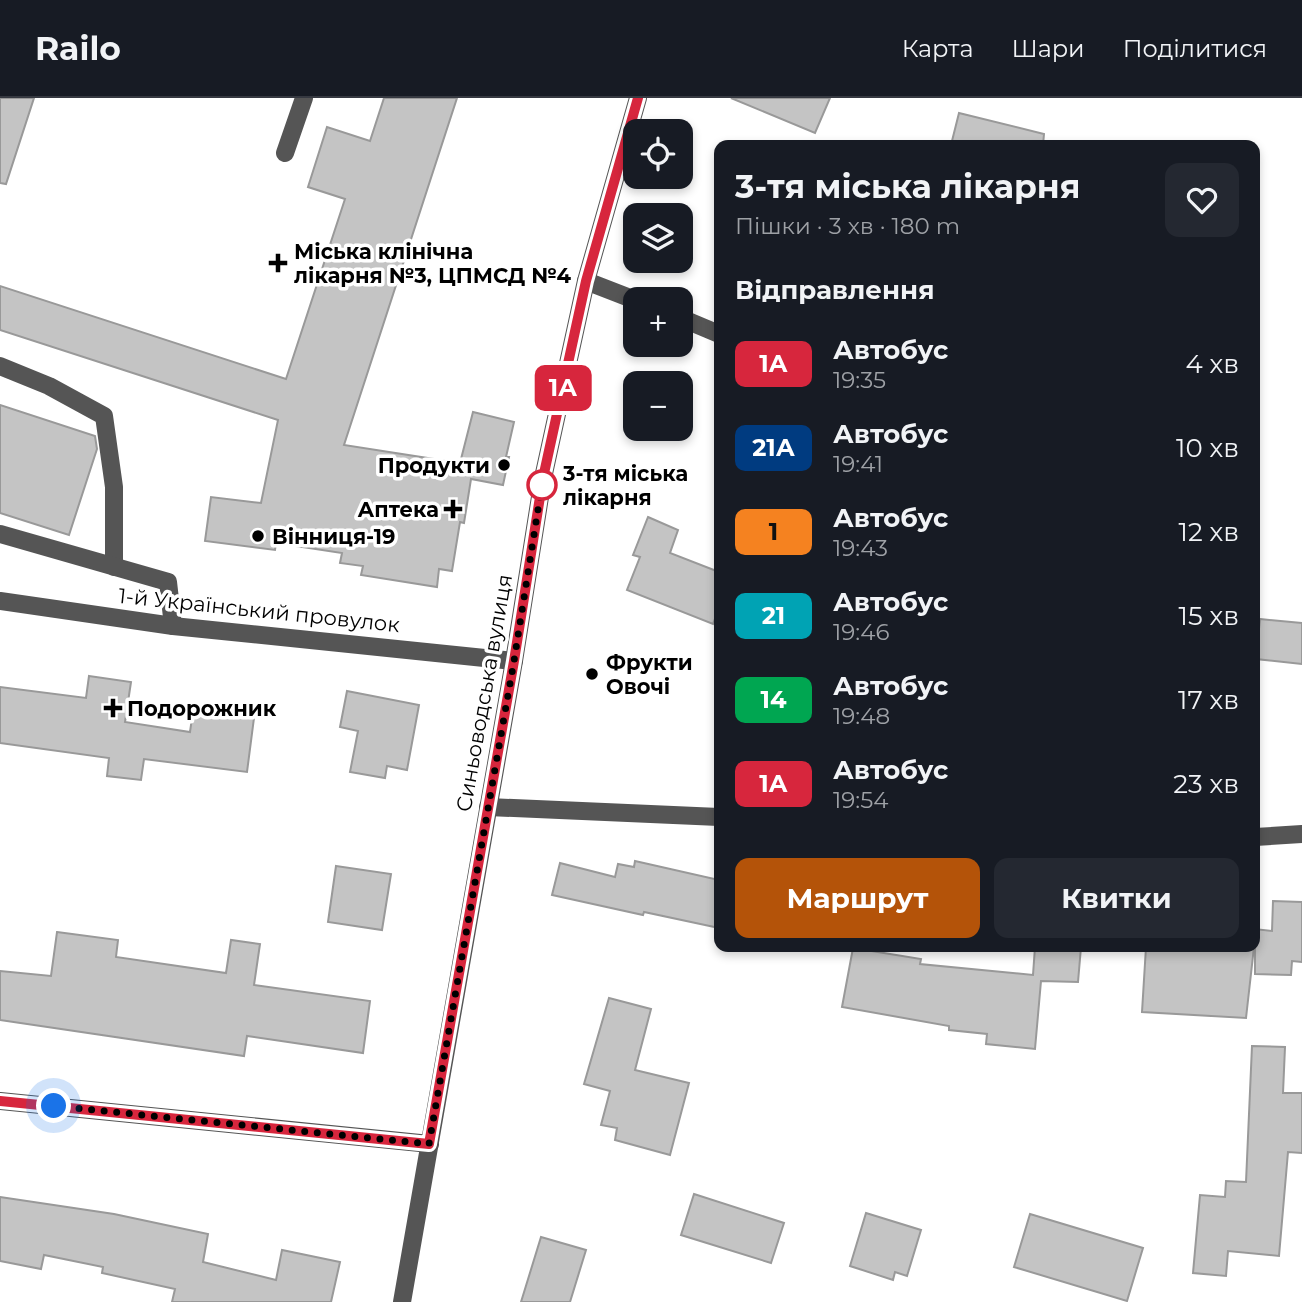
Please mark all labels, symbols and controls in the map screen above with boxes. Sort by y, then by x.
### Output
text: Railo [35,28,121,68]
text: Карта [902,34,973,63]
text: Шари [1011,34,1085,63]
text: Поділитися [1123,34,1267,63]
map controls [623,119,693,441]
button: locate [623,119,693,189]
button: heart [1165,163,1239,237]
text: 3-тя міська лікарня [735,166,1080,206]
button: layers [623,203,693,273]
text: Пішки · 3 хв · 180 m [735,212,960,240]
place label: Міська клінічна лікарня №3, ЦПМСД №4 [294,239,572,288]
marker: Міська клінічна лікарня №3, ЦПМСД №4 [268,253,288,273]
text: Відправлення [735,274,934,306]
button: + [623,287,693,357]
text: Автобус [833,334,948,366]
text: 4 хв [1186,348,1239,380]
text: 1А [759,349,788,378]
line badge: 1А [532,365,594,411]
text: 19:35 [833,366,886,394]
button: − [623,371,693,441]
text: 1А [549,373,577,402]
text: Автобус [833,418,948,450]
text: 10 хв [1176,432,1239,464]
text: 21А [752,433,795,462]
text: 19:41 [833,450,883,478]
place label: Продукти [378,453,490,478]
marker: Продукти [496,457,512,473]
place label: 3-тя міська лікарня [562,461,688,510]
marker: 3-тя міська лікарня [527,470,557,500]
place label: Аптека [358,497,439,522]
marker: Аптека [445,501,461,517]
text: Автобус [833,502,948,534]
text: 12 хв [1179,516,1239,548]
text: 1 [769,517,778,546]
place label: Вінниця-19 [272,524,395,549]
marker: Вінниця-19 [250,528,266,544]
text: 19:43 [833,534,888,562]
street label: Синьоводська вулиця [451,572,517,814]
street label: 1-й Український провулок [117,583,401,637]
text: Автобус [833,586,948,618]
text: 15 хв [1179,600,1239,632]
text: 21 [762,601,785,630]
text: 19:46 [833,618,889,646]
place label: Фрукти Овочі [606,650,693,699]
marker: Фрукти Овочі [584,666,600,682]
text: Автобус [833,670,948,702]
text: 17 хв [1178,684,1239,716]
text: 14 [761,685,786,714]
place label: Подорожник [127,696,277,721]
marker: Подорожник [105,700,121,716]
text: 19:48 [833,702,890,730]
text: Автобус [833,754,948,786]
text: 23 хв [1173,768,1239,800]
text: 1А [759,769,788,798]
text: 19:54 [833,786,888,814]
button: Маршрут [735,858,980,938]
button: Квитки [994,858,1239,938]
your location [36,1088,71,1123]

